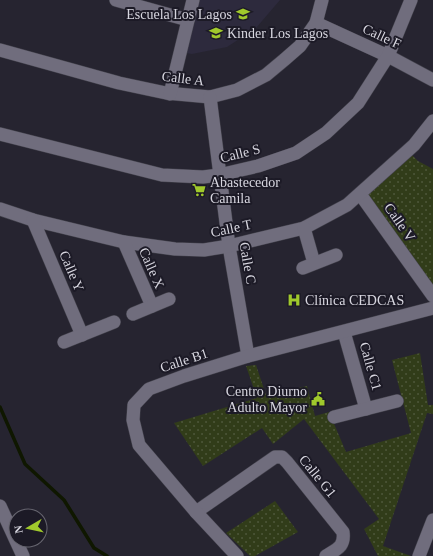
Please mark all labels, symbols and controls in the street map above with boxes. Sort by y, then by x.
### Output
school or university icon: Escuela Los Lagos [235,6,251,22]
place label: Escuela Los Lagos [126,7,232,22]
street label: Calle F [360,21,404,52]
school or university icon: Kinder Los Lagos [208,25,224,41]
place label: Kinder Los Lagos [227,26,328,41]
street label: Calle A [161,68,206,89]
street label: Calle S [218,141,262,166]
place label: Abastecedor Camila [210,175,280,206]
supermarket icon: Abastecedor Camila [191,182,207,198]
street label: Calle V [381,200,418,244]
street label: Calle T [209,217,253,240]
street label: Calle C [236,241,259,285]
street label: Calle X [136,245,167,291]
street label: Calle Y [56,249,87,294]
hospital icon: Clínica CEDCAS [286,292,302,308]
place label: Clínica CEDCAS [305,293,404,308]
street label: Calle C1 [357,340,385,392]
street label: Calle B1 [158,346,210,375]
place label: Centro Diurno Adulto Mayor [226,384,307,415]
public building icon: Centro Diurno Adulto Mayor [310,391,326,407]
street label: Calle G1 [296,452,339,501]
north arrow [8,508,48,548]
text: N [12,525,25,534]

